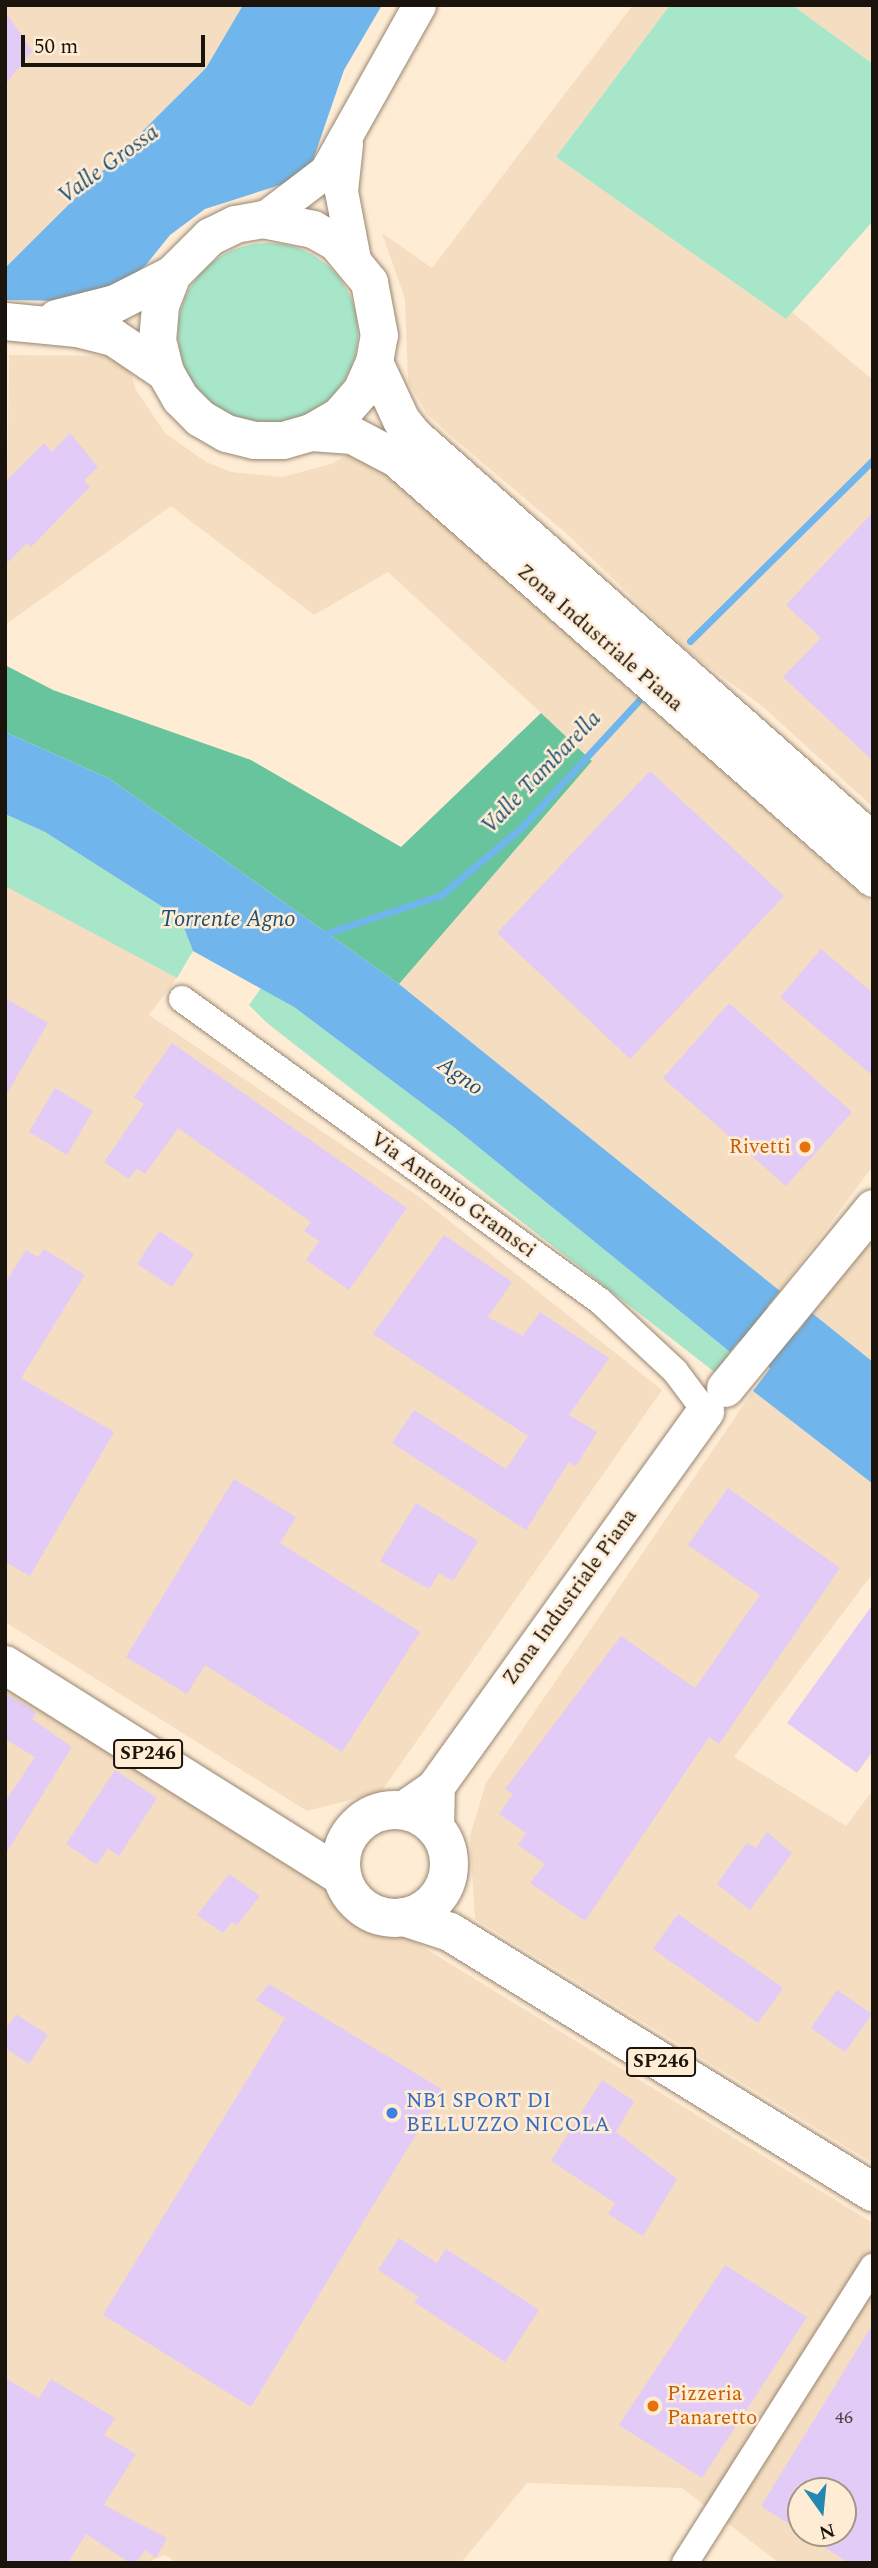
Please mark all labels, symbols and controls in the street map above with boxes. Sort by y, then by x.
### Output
scale bar [24,21,208,65]
text: 50 m [34,31,78,63]
water label: Valle Grossa [53,119,165,211]
street label: Zona Industriale Piana [512,559,688,717]
water label: Valle Tambarella [476,706,608,840]
water label: Torrente Agno [160,906,296,934]
water label: Agno [432,1051,488,1103]
street label: Via Antonio Gramsci [365,1127,541,1263]
place label: Rivetti [729,1134,791,1160]
marker: Rivetti [797,1139,813,1155]
street label: Zona Industriale Piana [498,1504,642,1690]
road number: SP246 [113,1738,183,1770]
road number: SP246 [626,2046,696,2078]
place label: NB1 SPORT DI BELLUZZO NICOLA [406,2088,610,2138]
marker: NB1 SPORT DI BELLUZZO NICOLA [384,2105,400,2121]
place label: Pizzeria Panaretto [667,2381,757,2431]
marker: Pizzeria Panaretto [645,2398,661,2414]
house number: 46 [835,2407,853,2429]
north arrow [787,2477,857,2547]
text: N [816,2515,838,2547]

